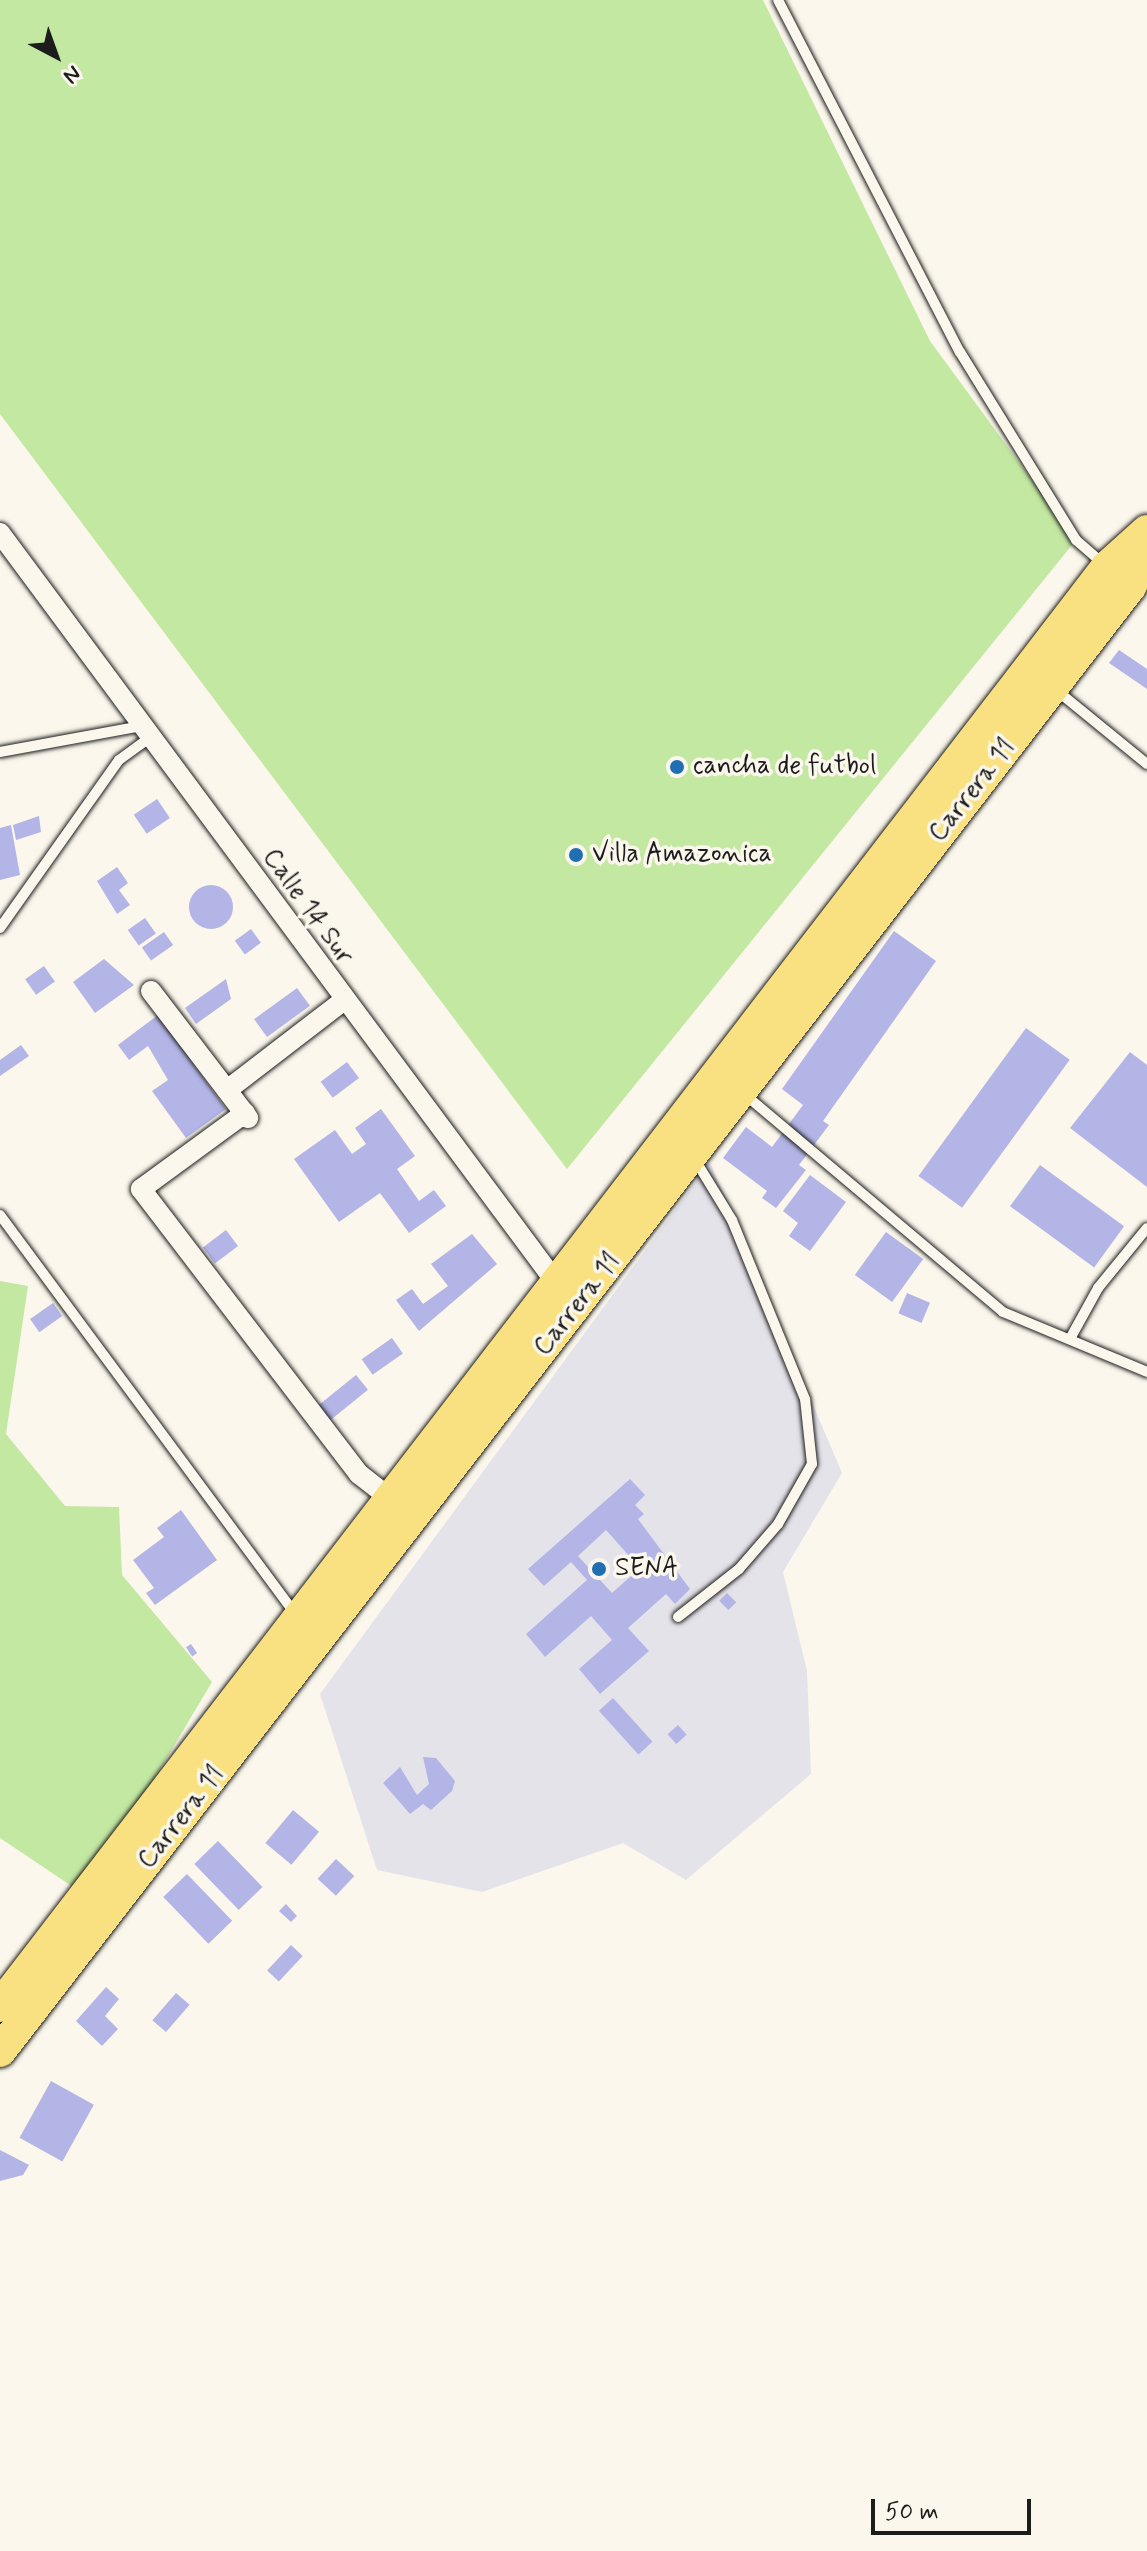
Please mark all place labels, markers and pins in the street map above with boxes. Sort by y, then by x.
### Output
place label: cancha de futbol [693,751,873,783]
marker: cancha de futbol [668,758,686,776]
place label: Villa Amazonica [592,839,770,871]
marker: Villa Amazonica [567,846,585,864]
place label: SENA [615,1553,678,1585]
marker: SENA [590,1560,608,1578]

